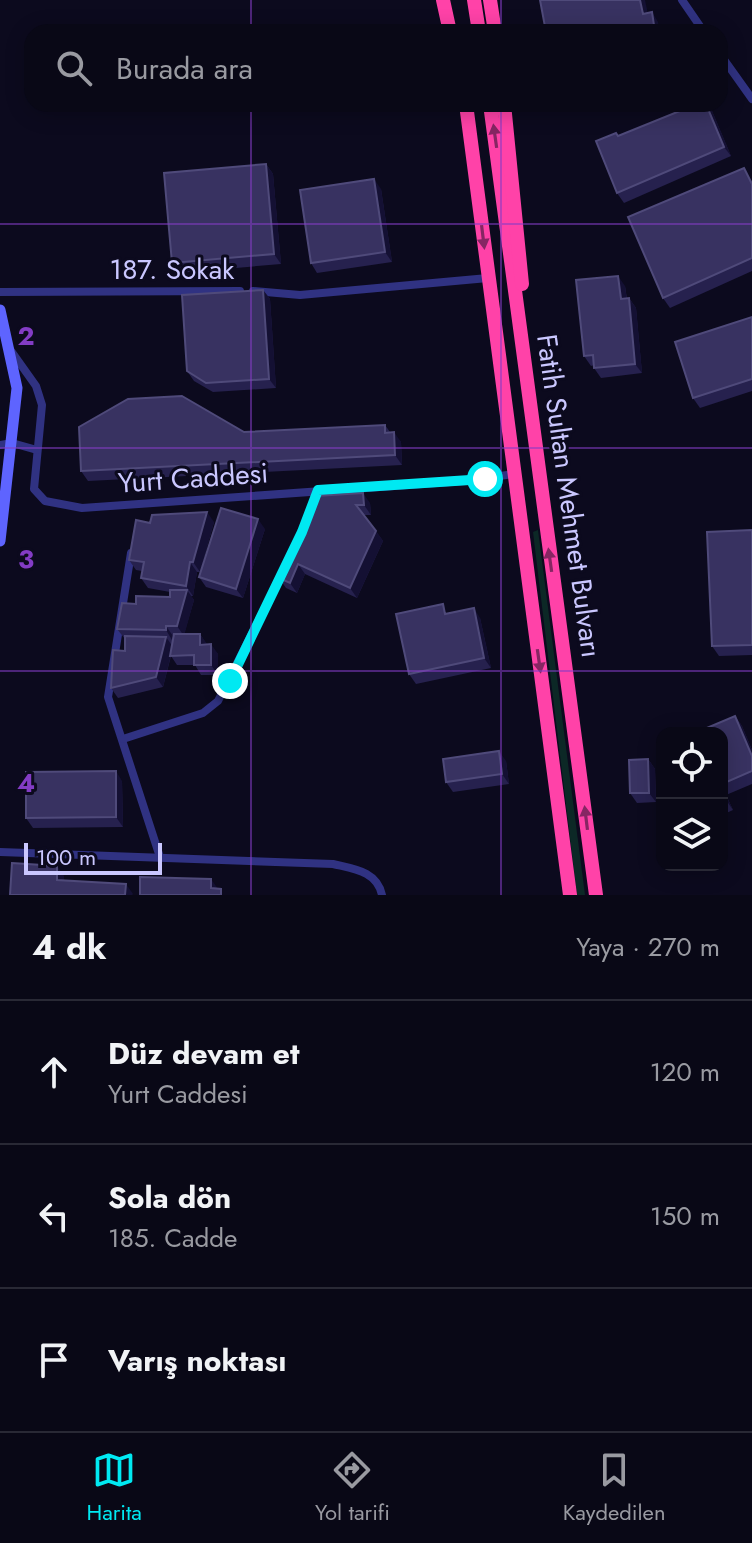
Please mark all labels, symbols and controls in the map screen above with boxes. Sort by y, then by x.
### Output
search box [24,24,728,112]
icon: search [52,46,96,90]
text: Burada ara [116,47,253,90]
one-way arrow [488,123,501,148]
one-way arrow [476,225,489,250]
street label: 187. Sokak [110,249,235,290]
text: 2 [17,317,35,355]
street label: Fatih Sultan Mehmet Bulvarı [526,332,612,660]
street label: Yurt Caddesi [117,452,269,504]
route start [467,461,503,497]
text: 3 [18,540,34,578]
one-way arrow [543,547,556,572]
one-way arrow [533,649,546,674]
route end [212,663,248,699]
map controls [656,727,728,871]
button: locate [656,727,728,799]
text: 4 [17,764,35,802]
button: layers [656,799,728,871]
one-way arrow [580,805,593,830]
scale bar [24,839,162,875]
text: 100 m [36,841,96,873]
text: 4 dk [32,923,107,972]
text: Yaya · 270 m [576,928,720,966]
text: Düz devam et [108,1032,299,1075]
icon: ahead [32,1050,76,1094]
text: 120 m [650,1053,720,1091]
text: Yurt Caddesi [108,1075,248,1113]
text: Sola dön [108,1176,231,1219]
icon: left [32,1194,76,1238]
text: 150 m [650,1197,720,1235]
text: 185. Cadde [108,1219,238,1257]
icon: arrive [32,1338,76,1382]
text: Varış noktası [108,1339,286,1382]
tab: Harita [86,1448,142,1528]
tab: Yol tarifi [315,1448,390,1528]
tab: Kaydedilen [563,1448,666,1528]

